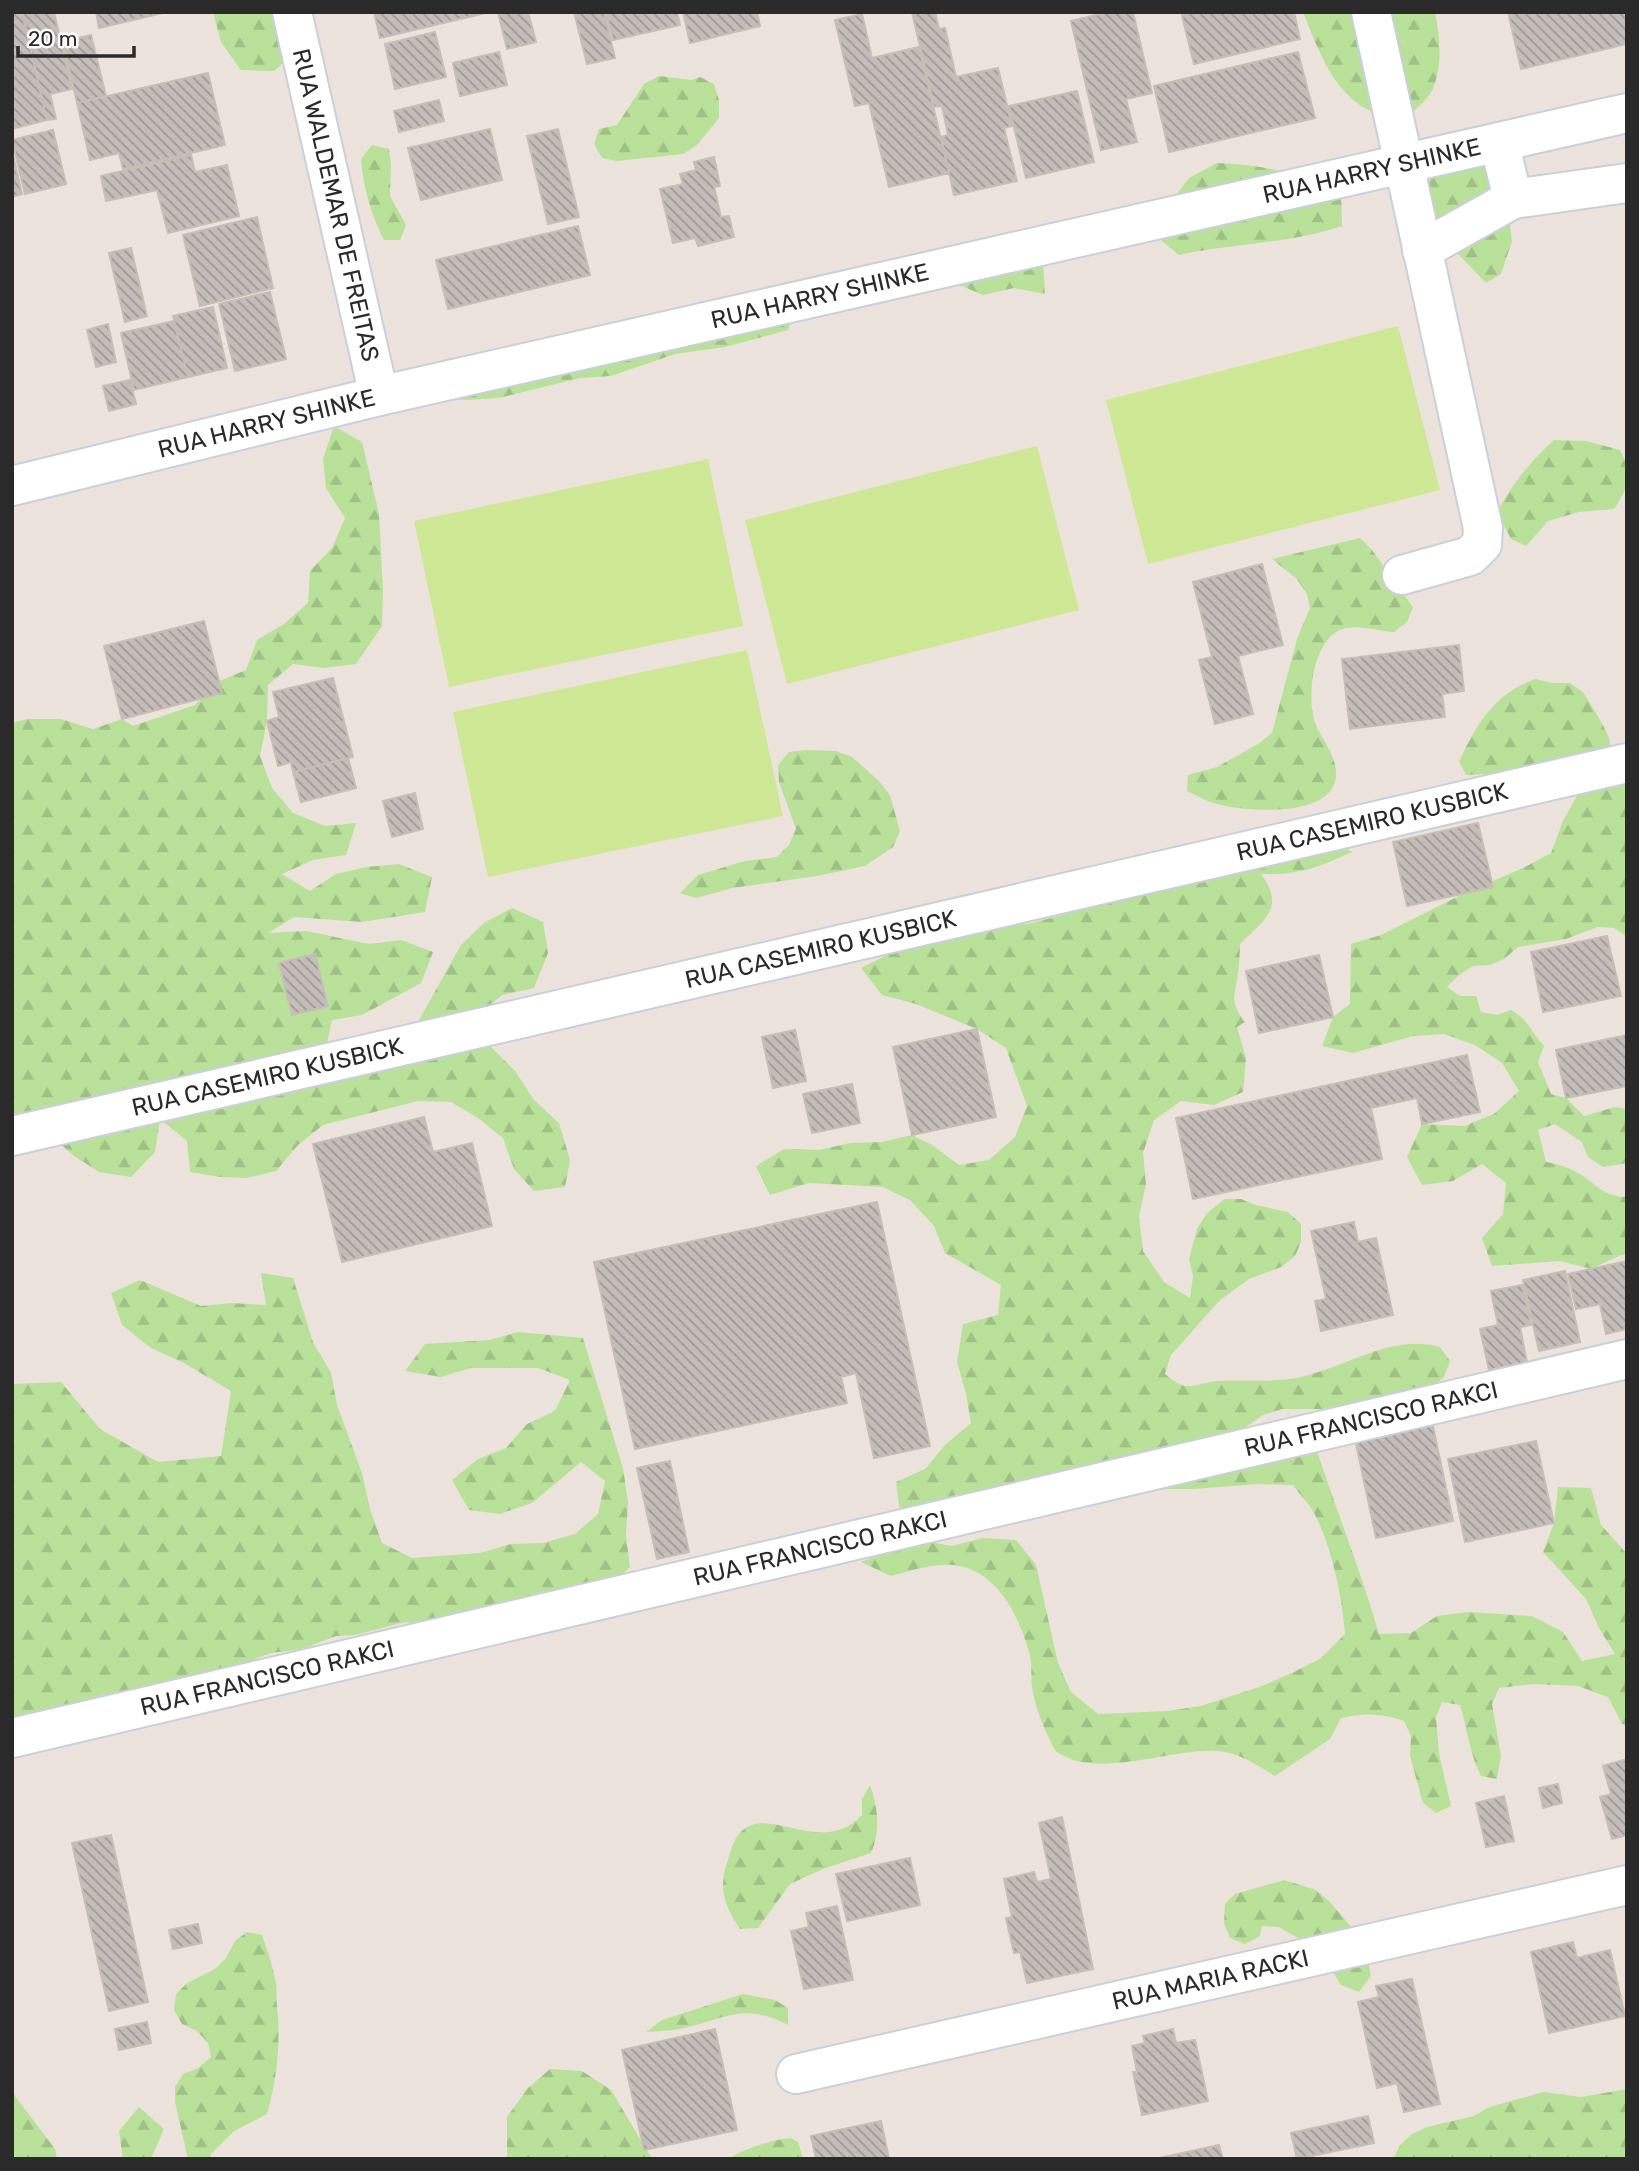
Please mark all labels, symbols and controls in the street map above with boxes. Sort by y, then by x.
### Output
scale bar [18,14,133,58]
text: 20 m [28,26,77,51]
street label: RUA WALDEMAR DE FREITAS [287,46,385,364]
street label: RUA HARRY SHINKE [1260,133,1484,209]
street label: RUA HARRY SHINKE [708,258,932,334]
street label: RUA HARRY SHINKE [155,383,378,464]
street label: RUA CASEMIRO KUSBICK [1234,777,1511,867]
street label: RUA CASEMIRO KUSBICK [682,904,960,994]
street label: RUA CASEMIRO KUSBICK [129,1032,406,1122]
street label: RUA FRANCISCO RAKCI [1241,1376,1501,1462]
street label: RUA FRANCISCO RAKCI [690,1505,950,1592]
street label: RUA FRANCISCO RAKCI [137,1635,397,1721]
street label: RUA MARIA RACKI [1109,1944,1311,2016]

